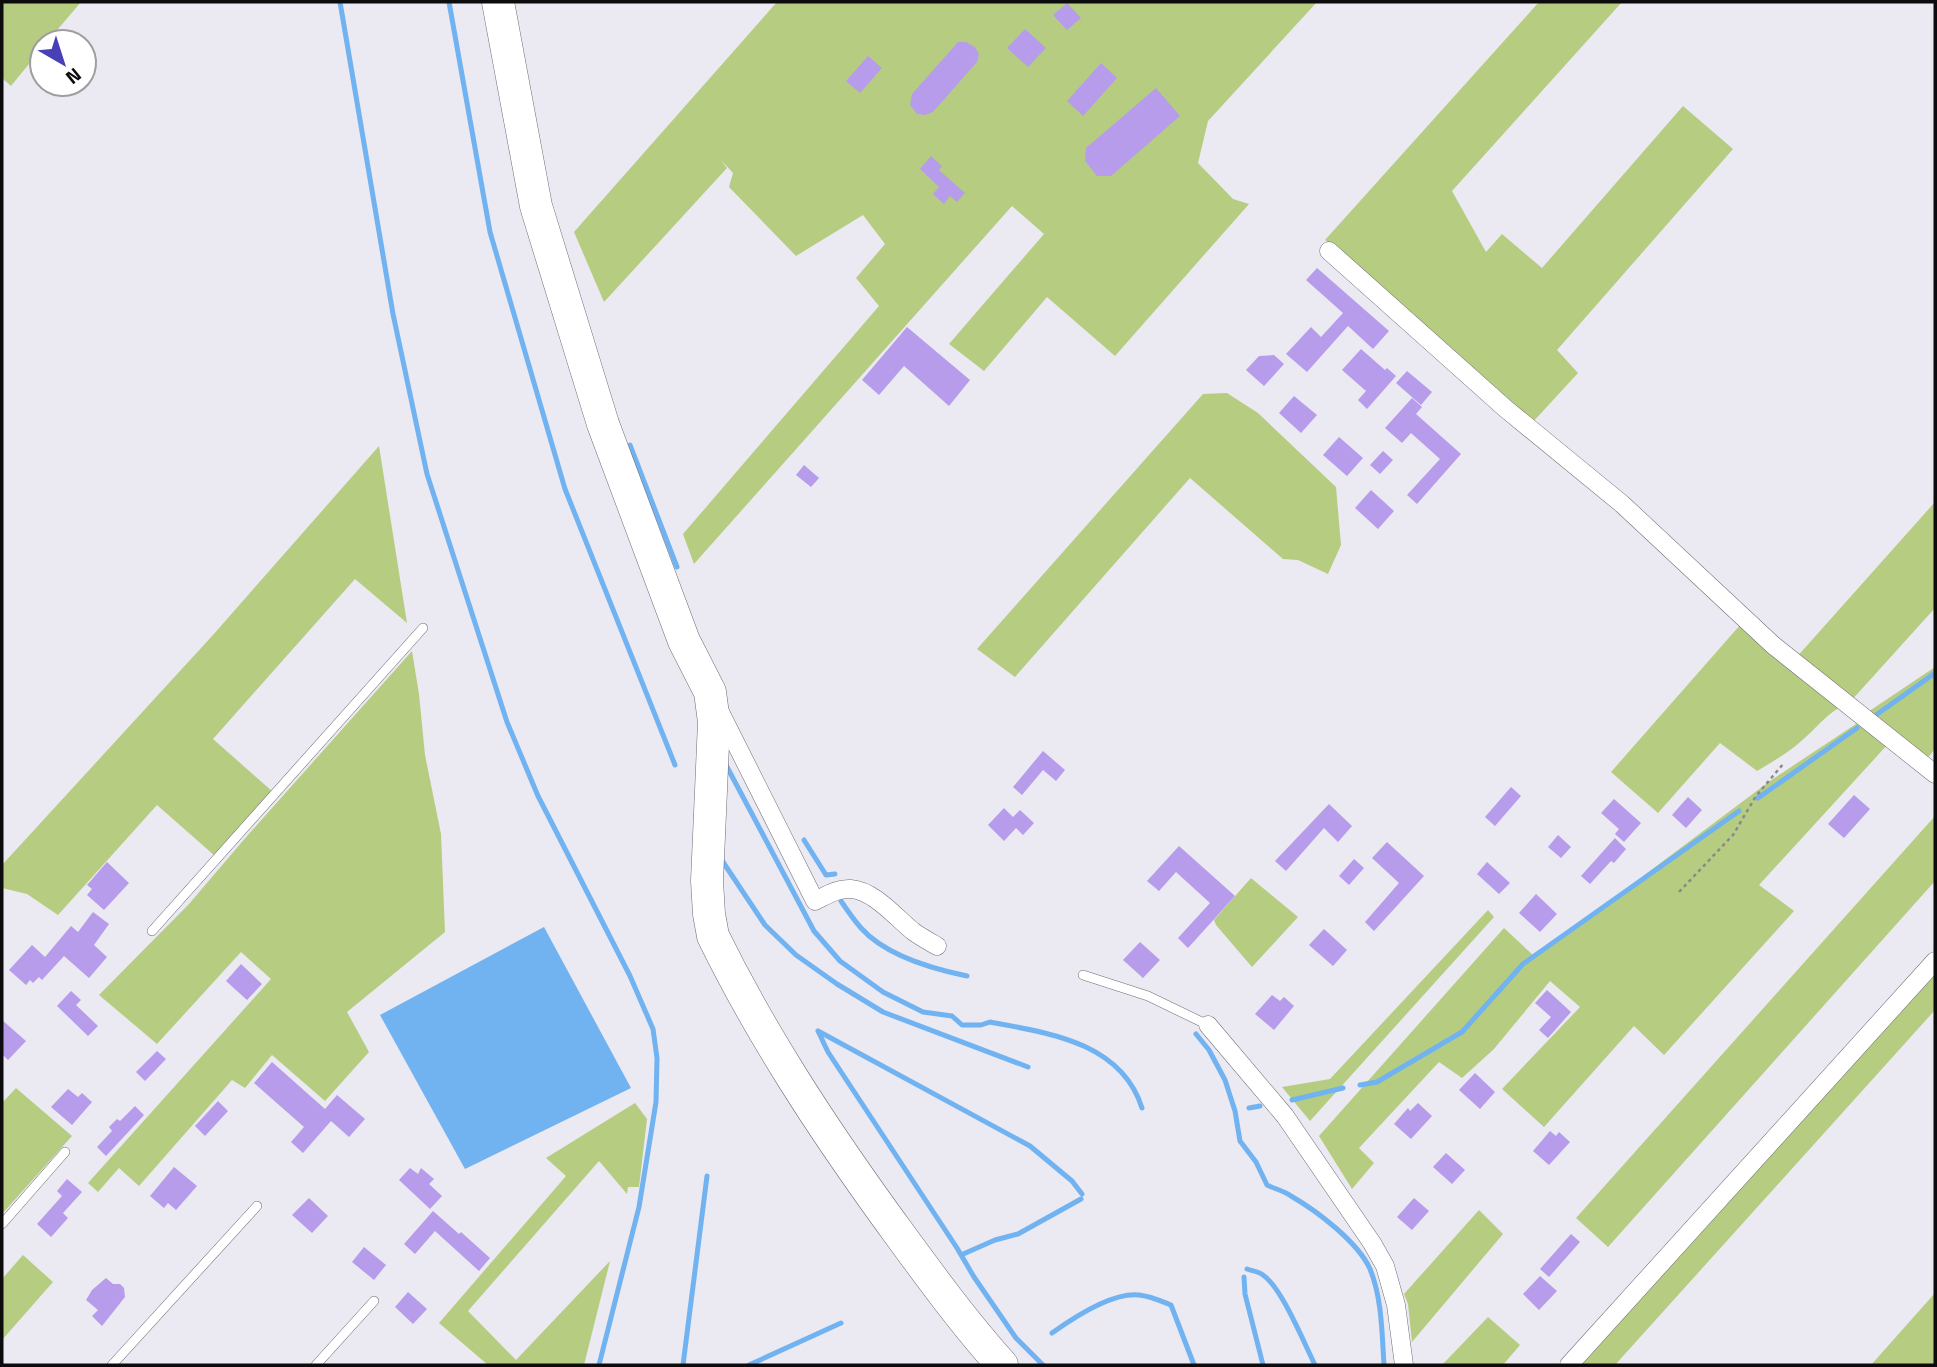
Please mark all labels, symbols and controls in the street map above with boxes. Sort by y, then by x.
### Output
north arrow [28,28,98,98]
text: N [60,61,88,92]

